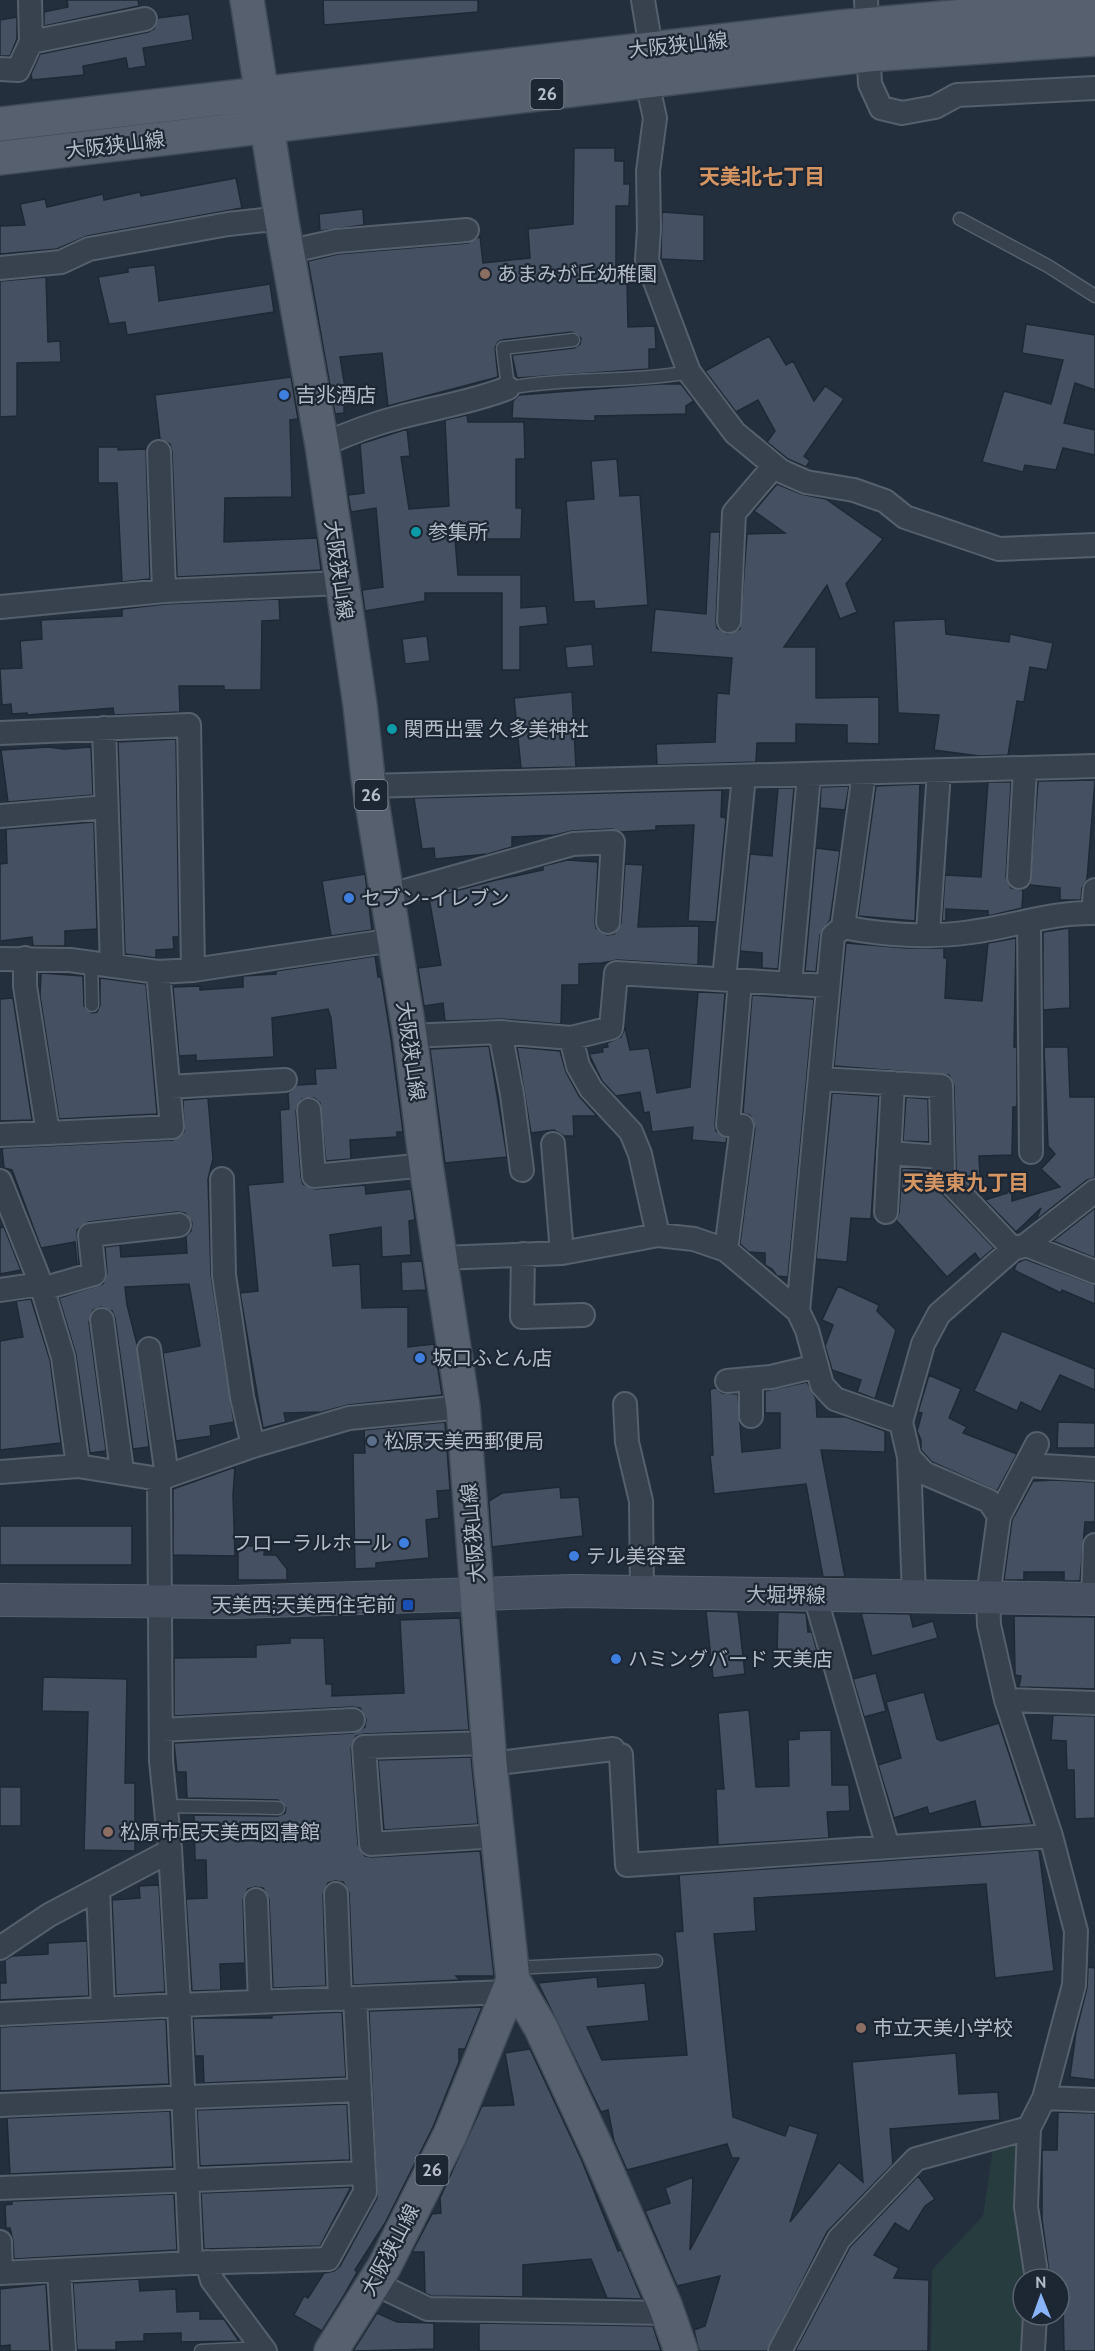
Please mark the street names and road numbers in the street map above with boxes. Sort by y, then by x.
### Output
street label: 大阪狭山線 [627,28,729,62]
road number: 26 [530,79,564,109]
street label: 大阪狭山線 [64,127,166,163]
street label: 大阪狭山線 [320,519,358,621]
road number: 26 [354,780,388,810]
street label: 大阪狭山線 [392,1000,430,1102]
street label: 大阪狭山線 [457,1482,489,1584]
street label: 大堀堺線 [746,1582,826,1608]
road number: 26 [416,2155,448,2185]
street label: 大阪狭山線 [356,2200,424,2300]

